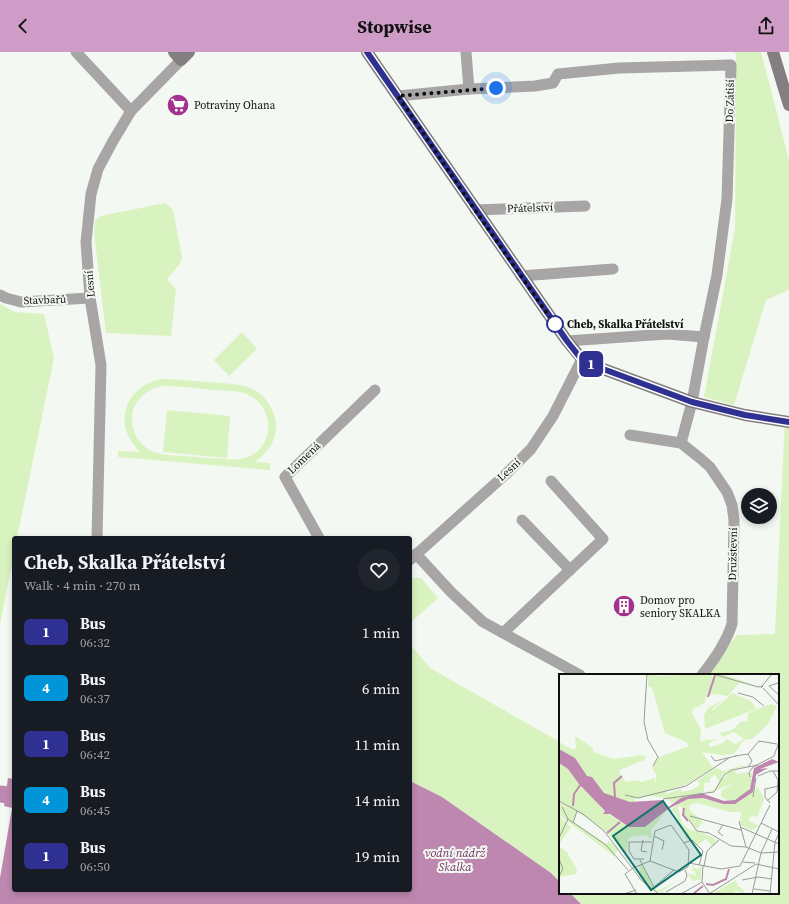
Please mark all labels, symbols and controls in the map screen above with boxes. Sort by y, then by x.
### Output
text: Stopwise [357,14,432,39]
icon: back [12,15,34,37]
icon: share [755,15,777,37]
your location [486,78,506,98]
street label: Do Zátiší [722,79,738,123]
supermarket icon: Potraviny Ohana [165,92,191,118]
place label: Potraviny Ohana [194,98,276,113]
street label: Přátelství [507,200,553,216]
street label: Lesní [81,270,99,298]
street label: Stavbařů [23,292,67,308]
marker: Cheb, Skalka Přátelství [546,315,564,333]
place label: Cheb, Skalka Přátelství [567,317,684,332]
line badge: 1 [578,351,604,377]
text: 1 [587,354,595,374]
street label: Lomená [284,438,324,477]
street label: Lesní [494,455,524,485]
map controls [741,488,777,524]
button: layers [741,488,777,524]
street label: Družstevní [725,527,741,581]
text: Cheb, Skalka Přátelství [24,549,225,575]
button: heart [358,549,400,591]
text: Walk · 4 min · 270 m [24,577,140,594]
building icon: Domov pro seniory SKALKA [611,593,637,619]
place label: Domov pro seniory SKALKA [640,593,721,621]
text: Bus [80,613,106,634]
text: 1 [42,622,50,642]
text: 1 min [362,622,400,643]
text: 06:32 [80,634,110,651]
text: Bus [80,669,106,690]
inset map [559,674,779,894]
text: 4 [42,678,50,698]
text: 6 min [362,678,400,699]
text: 06:37 [80,690,110,707]
text: Bus [80,725,106,746]
text: 1 [42,734,50,754]
text: 11 min [354,734,400,755]
text: 06:42 [80,746,110,763]
text: Bus [80,781,106,802]
text: 4 [42,790,50,810]
text: 14 min [354,790,400,811]
text: 06:45 [80,802,110,819]
text: Bus [80,837,106,858]
water label: vodní nádrž Skalka [425,845,486,875]
text: 1 [42,846,50,866]
text: 19 min [354,846,400,867]
text: 06:50 [80,858,110,875]

